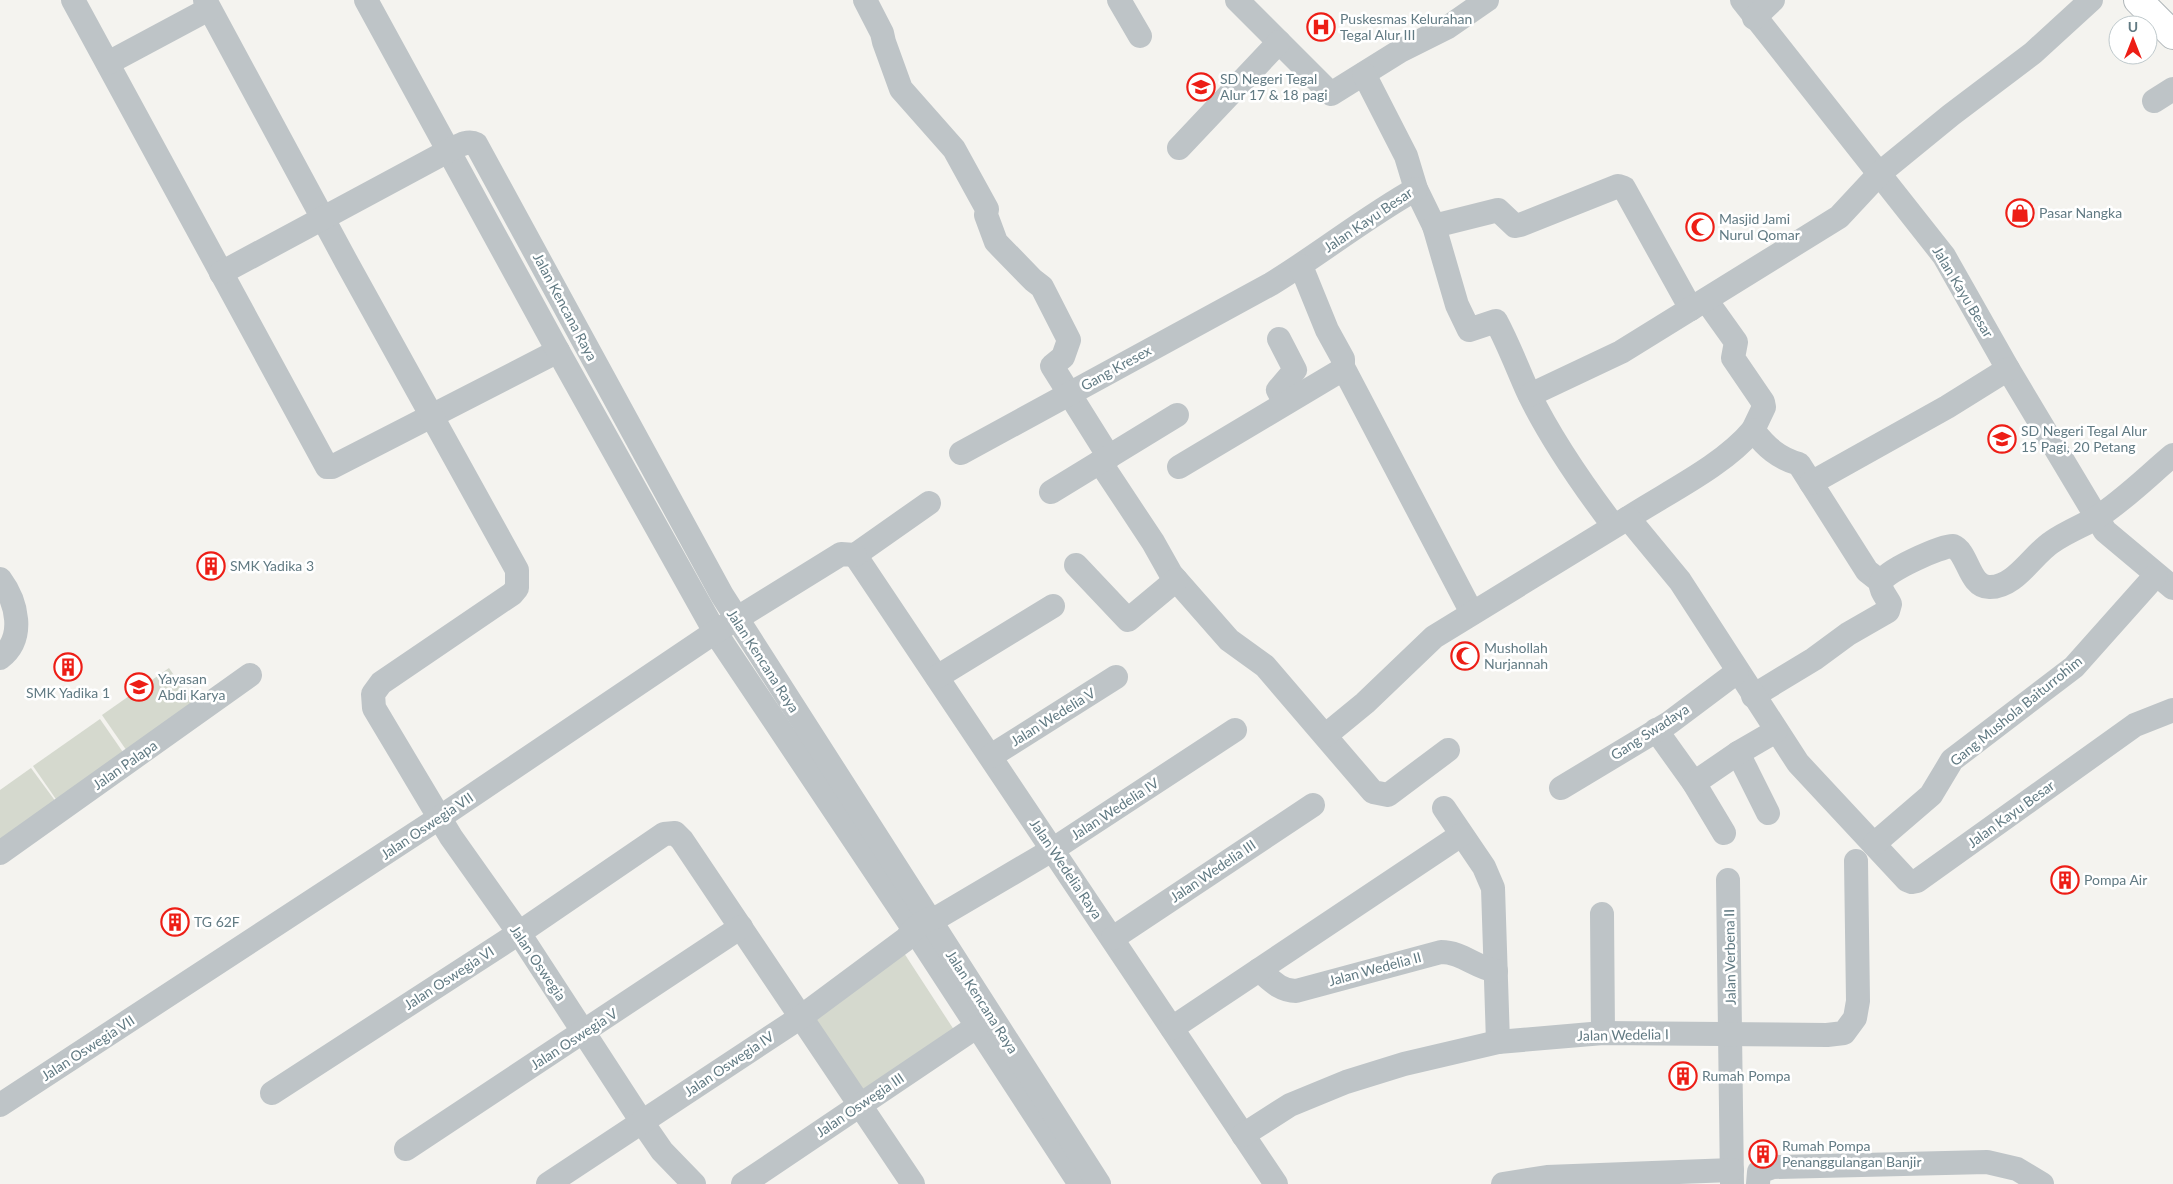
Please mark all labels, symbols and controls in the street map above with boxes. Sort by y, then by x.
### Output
place label: Puskesmas Kelurahan Tegal Alur III [1340,10,1472,43]
hospital icon: Puskesmas Kelurahan Tegal Alur III [1306,12,1336,42]
north arrow [2108,15,2158,65]
text: U [2128,18,2138,35]
place label: SD Negeri Tegal Alur 17 & 18 pagi [1220,70,1328,103]
school or university icon: SD Negeri Tegal Alur 17 & 18 pagi [1186,72,1216,102]
street label: Jalan Kayu Besar [1320,184,1415,256]
shop icon: Pasar Nangka [2005,198,2035,228]
place label: Pasar Nangka [2039,204,2122,221]
place label: Masjid Jami Nurul Qomar [1719,210,1800,243]
mosque icon: Masjid Jami Nurul Qomar [1685,212,1715,242]
street label: Jalan Kayu Besar [1930,243,1997,340]
street label: Jalan Kencana Raya [530,250,601,364]
street label: Gang Kresex [1078,341,1154,394]
place label: SD Negeri Tegal Alur 15 Pagi, 20 Petang [2021,422,2147,455]
school or university icon: SD Negeri Tegal Alur 15 Pagi, 20 Petang [1987,424,2017,454]
building icon: SMK Yadika 3 [196,551,226,581]
place label: SMK Yadika 3 [230,557,314,574]
street label: Jalan Kencana Raya [724,606,803,716]
place label: Mushollah Nurjannah [1484,639,1548,672]
mosque icon: Mushollah Nurjannah [1450,641,1480,671]
building icon: SMK Yadika 1 [53,652,83,682]
street label: Gang Mushola Baiturrohim [1946,652,2085,769]
place label: Yayasan Abdi Karya [158,670,225,703]
school or university icon: Yayasan Abdi Karya [124,672,154,702]
place label: SMK Yadika 1 [26,684,110,701]
street label: Jalan Wedelia V [1007,684,1099,749]
street label: Gang Swadaya [1607,700,1692,763]
street label: Jalan Palapa [89,736,160,793]
street label: Jalan Wedelia IV [1068,774,1162,843]
street label: Jalan Kayu Besar [1964,776,2058,851]
street label: Jalan Oswegia VII [377,788,476,863]
street label: Jalan Wedelia Raya [1027,815,1106,922]
street label: Jalan Wedelia III [1167,836,1259,905]
building icon: Pompa Air [2050,865,2080,895]
place label: Pompa Air [2084,871,2147,888]
building icon: TG 62F [160,907,190,937]
street label: Jalan Verbena II [1720,909,1739,1005]
place label: TG 62F [194,913,240,930]
street label: Jalan Oswegia [507,922,570,1004]
street label: Jalan Oswegia VI [401,942,497,1013]
street label: Jalan Kencana Raya [943,947,1022,1057]
street label: Jalan Wedelia II [1327,948,1423,989]
street label: Jalan Oswegia V [527,1004,621,1073]
street label: Jalan Oswegia VII [38,1011,138,1084]
street label: Jalan Wedelia I [1577,1025,1669,1044]
street label: Jalan Oswegia IV [681,1027,777,1100]
building icon: Rumah Pompa [1668,1061,1698,1091]
place label: Rumah Pompa [1702,1067,1790,1084]
street label: Jalan Oswegia III [812,1069,907,1140]
place label: Rumah Pompa Penanggulangan Banjir [1782,1137,1922,1170]
building icon: Rumah Pompa Penanggulangan Banjir [1748,1139,1778,1169]

